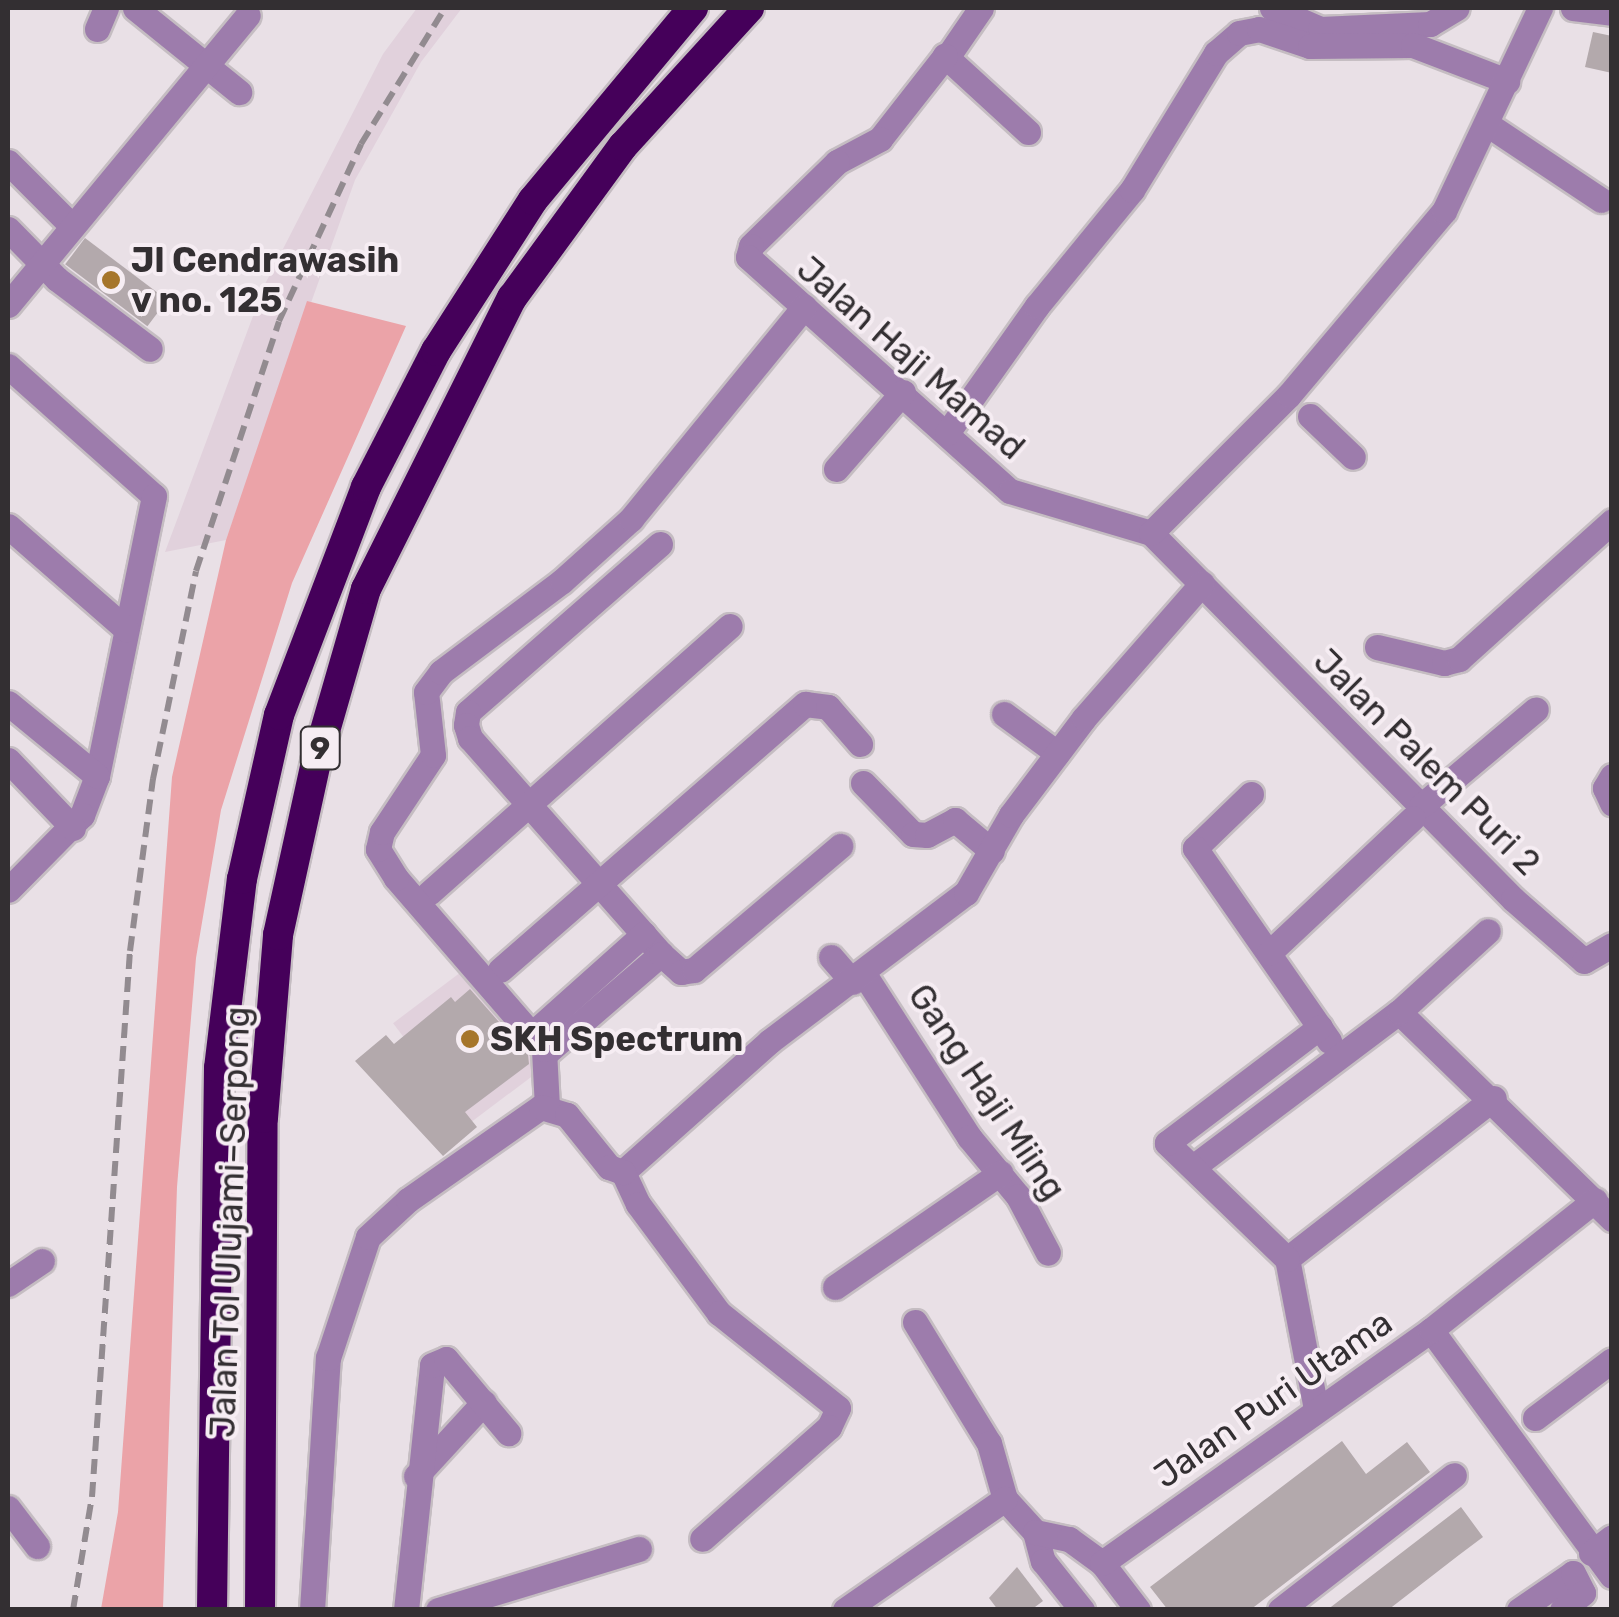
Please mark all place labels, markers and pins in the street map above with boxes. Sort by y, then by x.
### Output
place label: Jl Cendrawasih v no. 125 [131,239,399,321]
marker: Jl Cendrawasih v no. 125 [100,269,122,291]
place label: SKH Spectrum [490,1018,743,1060]
marker: SKH Spectrum [459,1028,481,1050]

